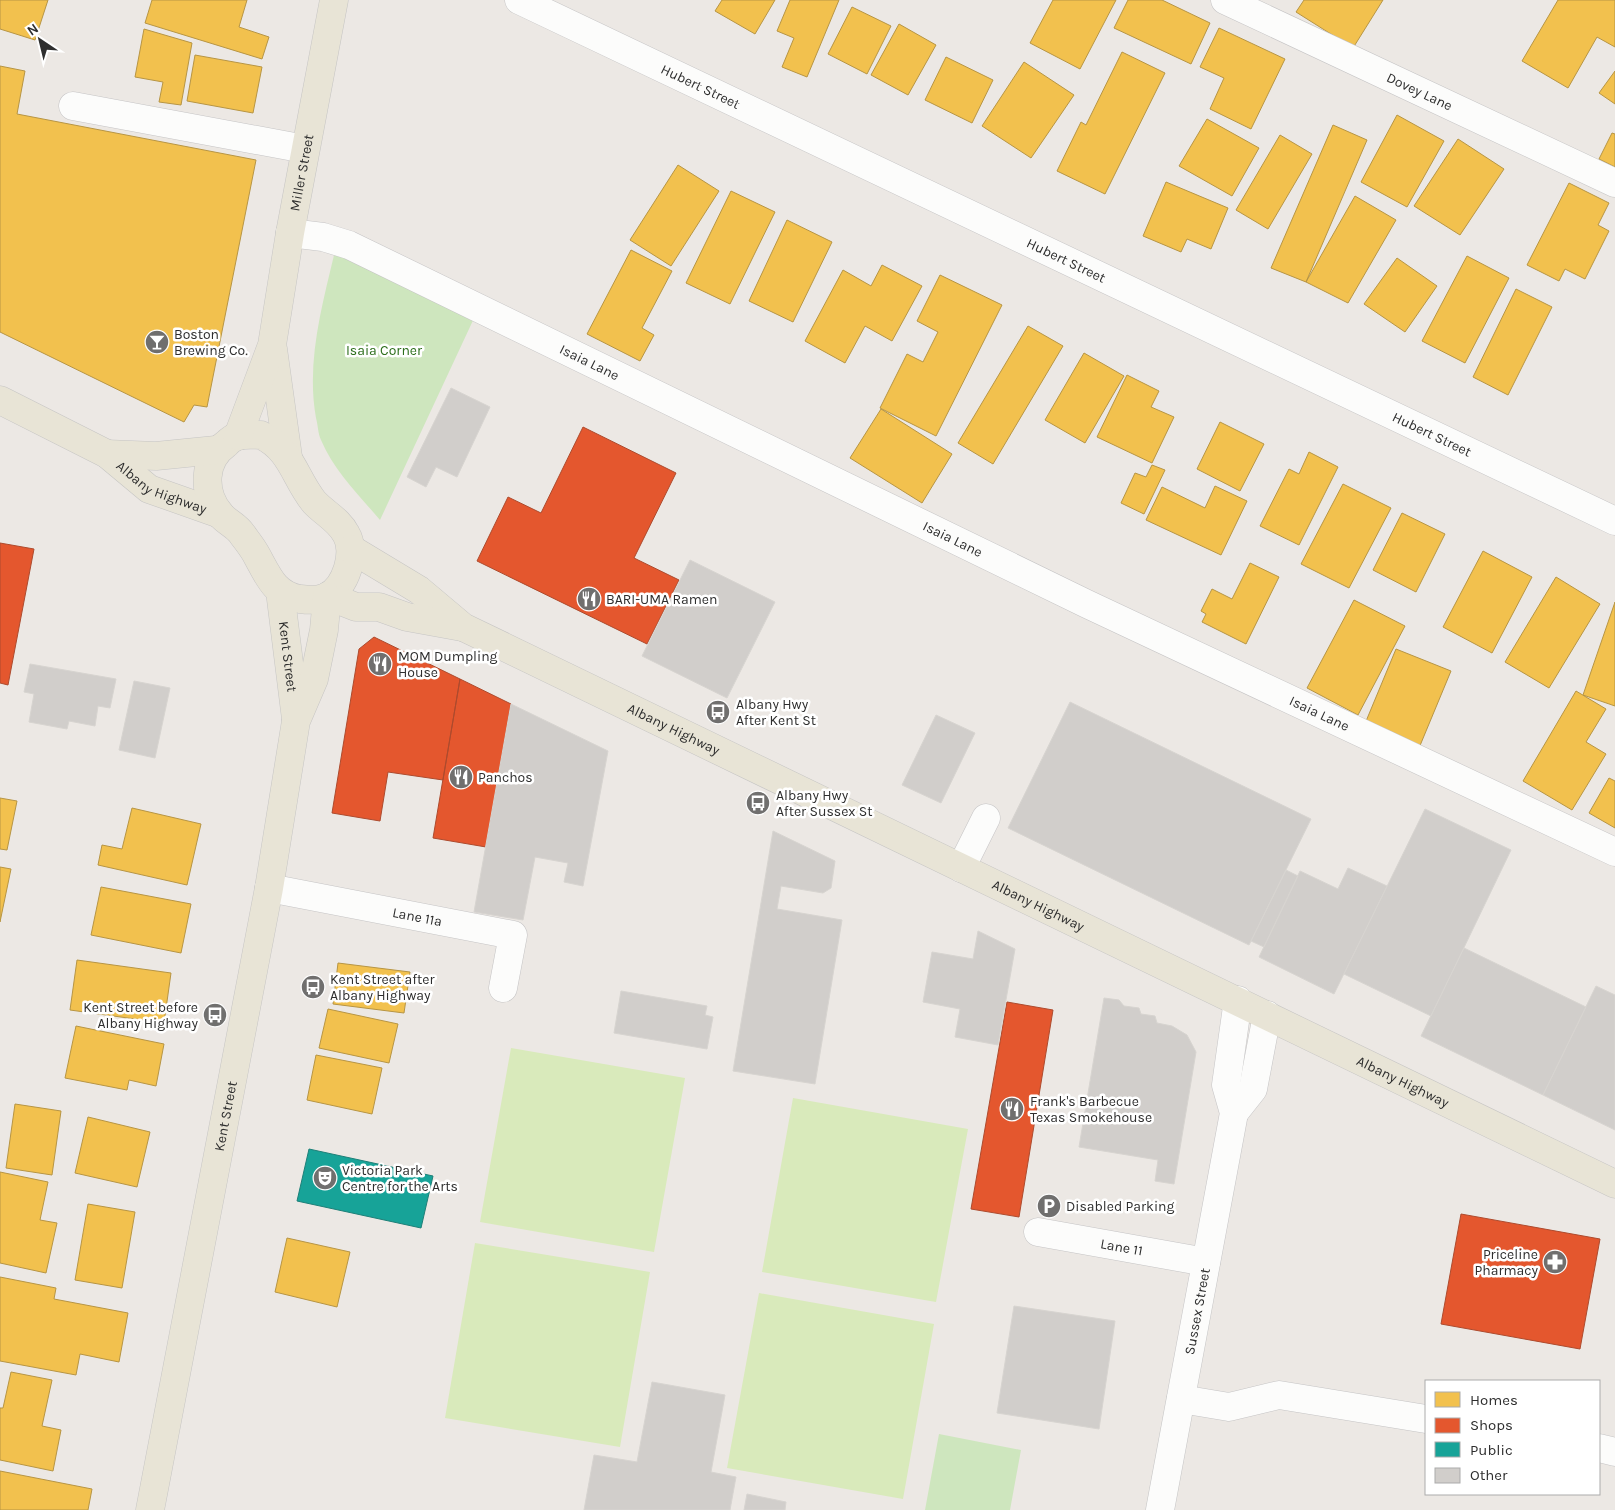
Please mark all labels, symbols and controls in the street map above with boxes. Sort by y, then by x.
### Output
north arrow [15,15,65,65]
text: N [24,20,42,40]
street label: Hubert Street [658,60,743,112]
street label: Dovey Lane [1384,69,1455,114]
street label: Miller Street [286,133,317,213]
street label: Hubert Street [1024,234,1109,286]
place label: Boston Brewing Co. [174,326,248,359]
bar icon: Boston Brewing Co. [144,329,170,355]
street label: Isaia Lane [557,340,622,384]
park label: Isaia Corner [346,342,423,359]
street label: Hubert Street [1390,408,1474,460]
street label: Albany Highway [113,457,210,517]
street label: Isaia Lane [920,517,985,560]
restaurant icon: BARI-UMA Ramen [576,586,602,612]
place label: BARI-UMA Ramen [606,591,718,608]
street label: Kent Street [275,620,301,693]
place label: MOM Dumpling House [398,648,498,681]
restaurant icon: MOM Dumpling House [367,651,393,677]
street label: Isaia Lane [1287,692,1352,735]
place label: Albany Hwy After Kent St [736,696,816,729]
street label: Albany Highway [625,699,723,759]
bus stop icon: Albany Hwy After Kent St [705,699,731,725]
restaurant icon: Panchos [448,764,474,790]
place label: Panchos [478,769,533,786]
place label: Albany Hwy After Sussex St [776,787,873,820]
bus stop icon: Albany Hwy After Sussex St [745,790,771,816]
street label: Albany Highway [989,876,1088,935]
street label: Lane 11a [391,903,444,930]
place label: Kent Street after Albany Highway [330,971,435,1004]
bus stop icon: Kent Street after Albany Highway [300,974,326,1000]
place label: Kent Street before Albany Highway [83,999,198,1032]
bus stop icon: Kent Street before Albany Highway [202,1002,228,1028]
street label: Albany Highway [1354,1052,1452,1111]
street label: Kent Street [210,1080,240,1153]
place label: Frank's Barbecue Texas Smokehouse [1030,1093,1152,1126]
restaurant icon: Frank's Barbecue Texas Smokehouse [999,1096,1025,1122]
place label: Victoria Park Centre for the Arts [342,1162,458,1195]
theatre icon: Victoria Park Centre for the Arts [312,1165,338,1191]
parking icon: Disabled Parking [1036,1193,1062,1219]
place label: Disabled Parking [1066,1198,1175,1215]
street label: Lane 11 [1099,1235,1144,1259]
place label: Priceline Pharmacy [1474,1246,1538,1279]
pharmacy icon: Priceline Pharmacy [1542,1249,1568,1275]
street label: Sussex Street [1181,1267,1213,1356]
legend [1425,1380,1600,1495]
text: Homes [1470,1391,1518,1409]
text: Shops [1470,1416,1513,1434]
text: Public [1470,1441,1513,1459]
text: Other [1470,1466,1508,1484]

